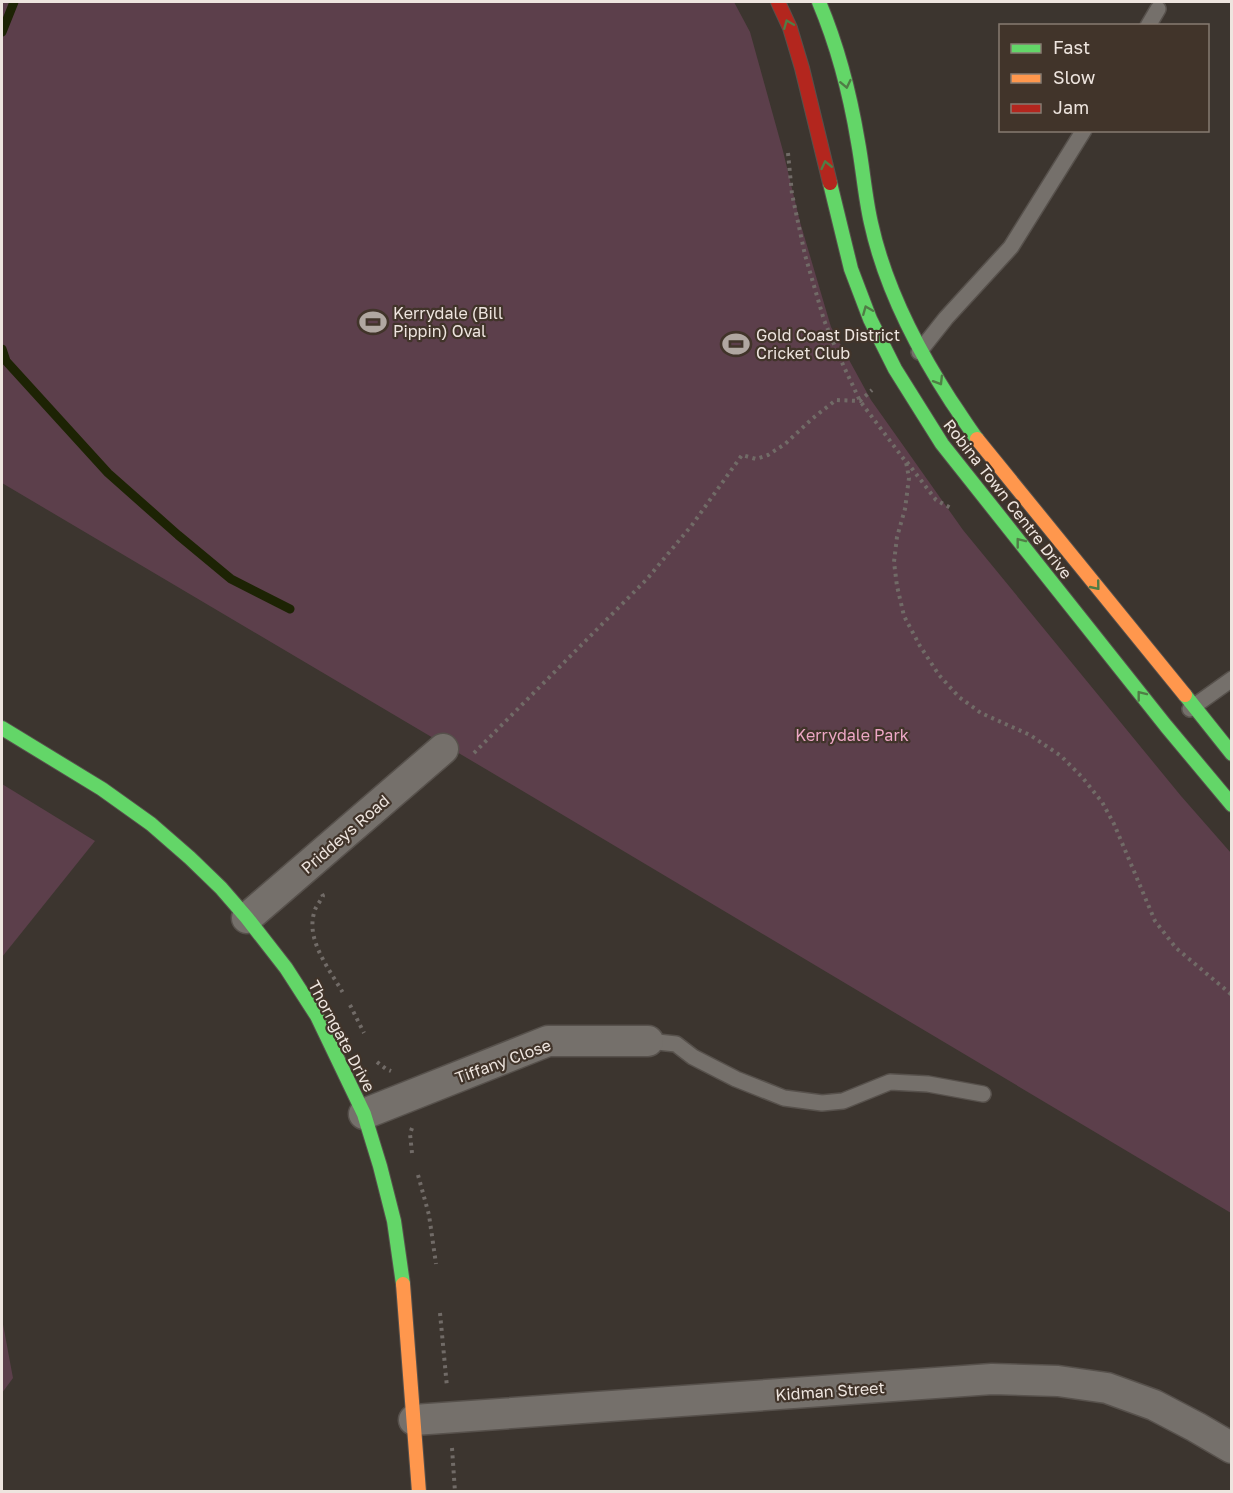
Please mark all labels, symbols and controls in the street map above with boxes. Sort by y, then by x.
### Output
one-way arrow [783,19,795,30]
legend [999,24,1209,132]
text: Fast [1053,36,1090,58]
text: Slow [1053,66,1096,88]
one-way arrow [838,79,851,89]
text: Jam [1053,96,1089,118]
one-way arrow [820,160,833,170]
place label: Kerrydale (Bill Pippin) Oval [393,303,503,341]
one-way arrow [862,306,874,317]
sports icon: Kerrydale (Bill Pippin) Oval [358,307,388,337]
place label: Gold Coast District Cricket Club [756,325,900,363]
sports icon: Gold Coast District Cricket Club [721,329,751,359]
one-way arrow [931,375,943,385]
street label: Robina Town Centre Drive [939,415,1077,583]
one-way arrow [1016,538,1027,549]
one-way arrow [1088,579,1099,590]
one-way arrow [1137,691,1148,702]
park label: Kerrydale Park [795,725,909,745]
street label: Priddeys Road [297,790,393,878]
street label: Thorngate Drive [304,977,380,1095]
street label: Tiffany Close [452,1034,554,1088]
street label: Kidman Street [775,1377,885,1405]

